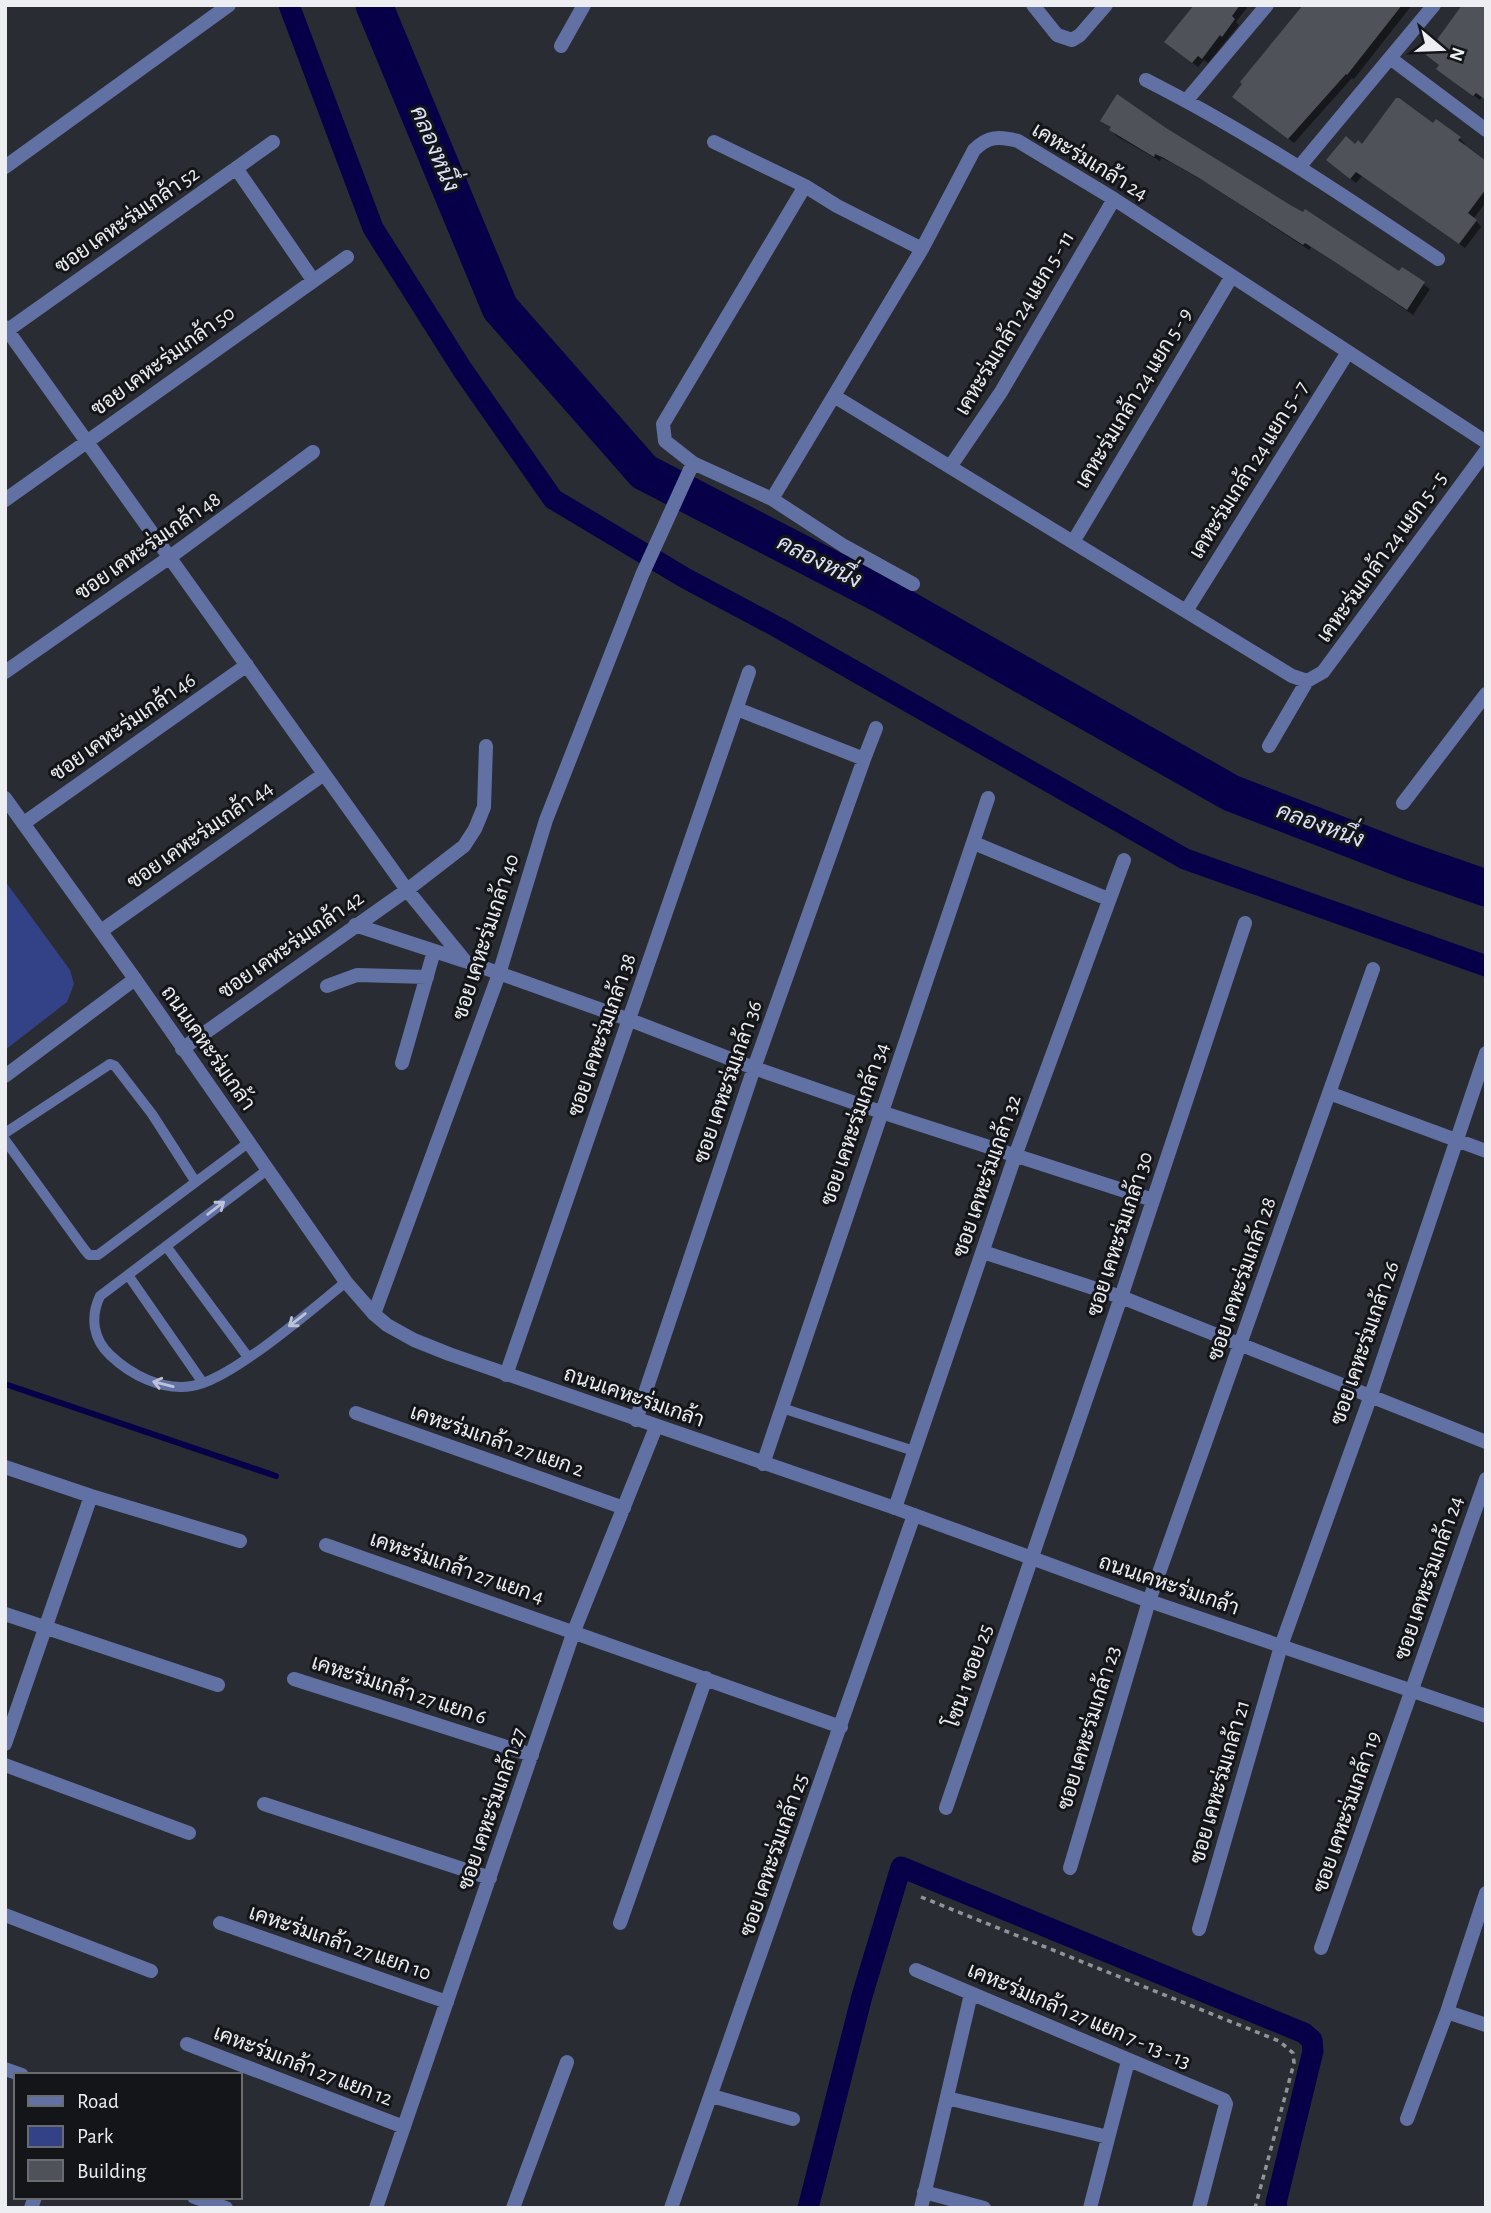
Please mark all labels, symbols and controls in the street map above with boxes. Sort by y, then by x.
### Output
north arrow [1407,14,1477,84]
text: N [1446,45,1468,63]
water label: คลองหนึ่ง [406,98,472,195]
street label: เคหะร่มเกล้า 24 [1028,118,1153,205]
street label: ซอย เคหะร่มเกล้า 52 [50,161,203,277]
street label: เคหะร่มเกล้า 24 แยก 5 - 11 [950,226,1078,419]
street label: ซอย เคหะร่มเกล้า 50 [86,300,239,420]
street label: เคหะร่มเกล้า 24 แยก 5 - 9 [1070,303,1196,492]
street label: เคหะร่มเกล้า 24 แยก 5 - 7 [1184,376,1312,562]
street label: เคหะร่มเกล้า 24 แยก 5 - 5 [1312,467,1451,646]
street label: ซอย เคหะร่มเกล้า 48 [70,486,224,604]
water label: คลองหนึ่ง [773,521,870,593]
street label: ซอย เคหะร่มเกล้า 46 [45,667,199,785]
street label: ซอย เคหะร่มเกล้า 44 [122,775,277,893]
water label: คลองหนึ่ง [1273,789,1370,852]
street label: ซอย เคหะร่มเกล้า 40 [447,851,523,1023]
street label: ซอย เคหะร่มเกล้า 42 [214,886,367,1003]
street label: ซอย เคหะร่มเกล้า 38 [562,950,640,1119]
street label: ถนนเคหะร่มเกล้า [157,981,260,1114]
street label: ซอย เคหะร่มเกล้า 36 [688,997,766,1166]
street label: ซอย เคหะร่มเกล้า 34 [815,1039,893,1208]
street label: ซอย เคหะร่มเกล้า 32 [947,1091,1025,1260]
street label: ซอย เคหะร่มเกล้า 30 [1082,1148,1157,1319]
street label: ซอย เคหะร่มเกล้า 28 [1202,1194,1280,1363]
one-way arrow [207,1200,225,1215]
street label: ซอย เคหะร่มเกล้า 26 [1325,1258,1403,1427]
one-way arrow [289,1312,307,1327]
street label: ถนนเคหะร่มเกล้า [561,1361,707,1431]
one-way arrow [153,1377,175,1390]
street label: เคหะร่มเกล้า 27 แยก 2 [407,1400,587,1481]
street label: ซอย เคหะร่มเกล้า 24 [1389,1493,1467,1663]
street label: เคหะร่มเกล้า 27 แยก 4 [367,1526,548,1608]
street label: ถนนเคหะร่มเกล้า [1096,1549,1242,1619]
street label: โซน 1 ซอย 25 [938,1621,996,1731]
street label: ซอย เคหะร่มเกล้า 23 [1052,1643,1124,1812]
street label: เคหะร่มเกล้า 27 แยก 6 [309,1650,490,1728]
street label: ซอย เคหะร่มเกล้า 21 [1185,1697,1253,1866]
street label: ซอย เคหะร่มเกล้า 27 [452,1724,530,1893]
street label: ซอย เคหะร่มเกล้า 19 [1308,1728,1384,1895]
street label: ซอย เคหะร่มเกล้า 25 [734,1770,812,1939]
street label: เคหะร่มเกล้า 27 แยก 10 [246,1900,434,1984]
street label: เคหะร่มเกล้า 27 แยก 7 - 13 - 13 [964,1958,1194,2073]
street label: เคหะร่มเกล้า 27 แยก 12 [211,2020,396,2110]
legend [14,2073,242,2199]
text: Road [77,2091,119,2112]
text: Park [77,2126,114,2147]
text: Building [77,2161,147,2182]

